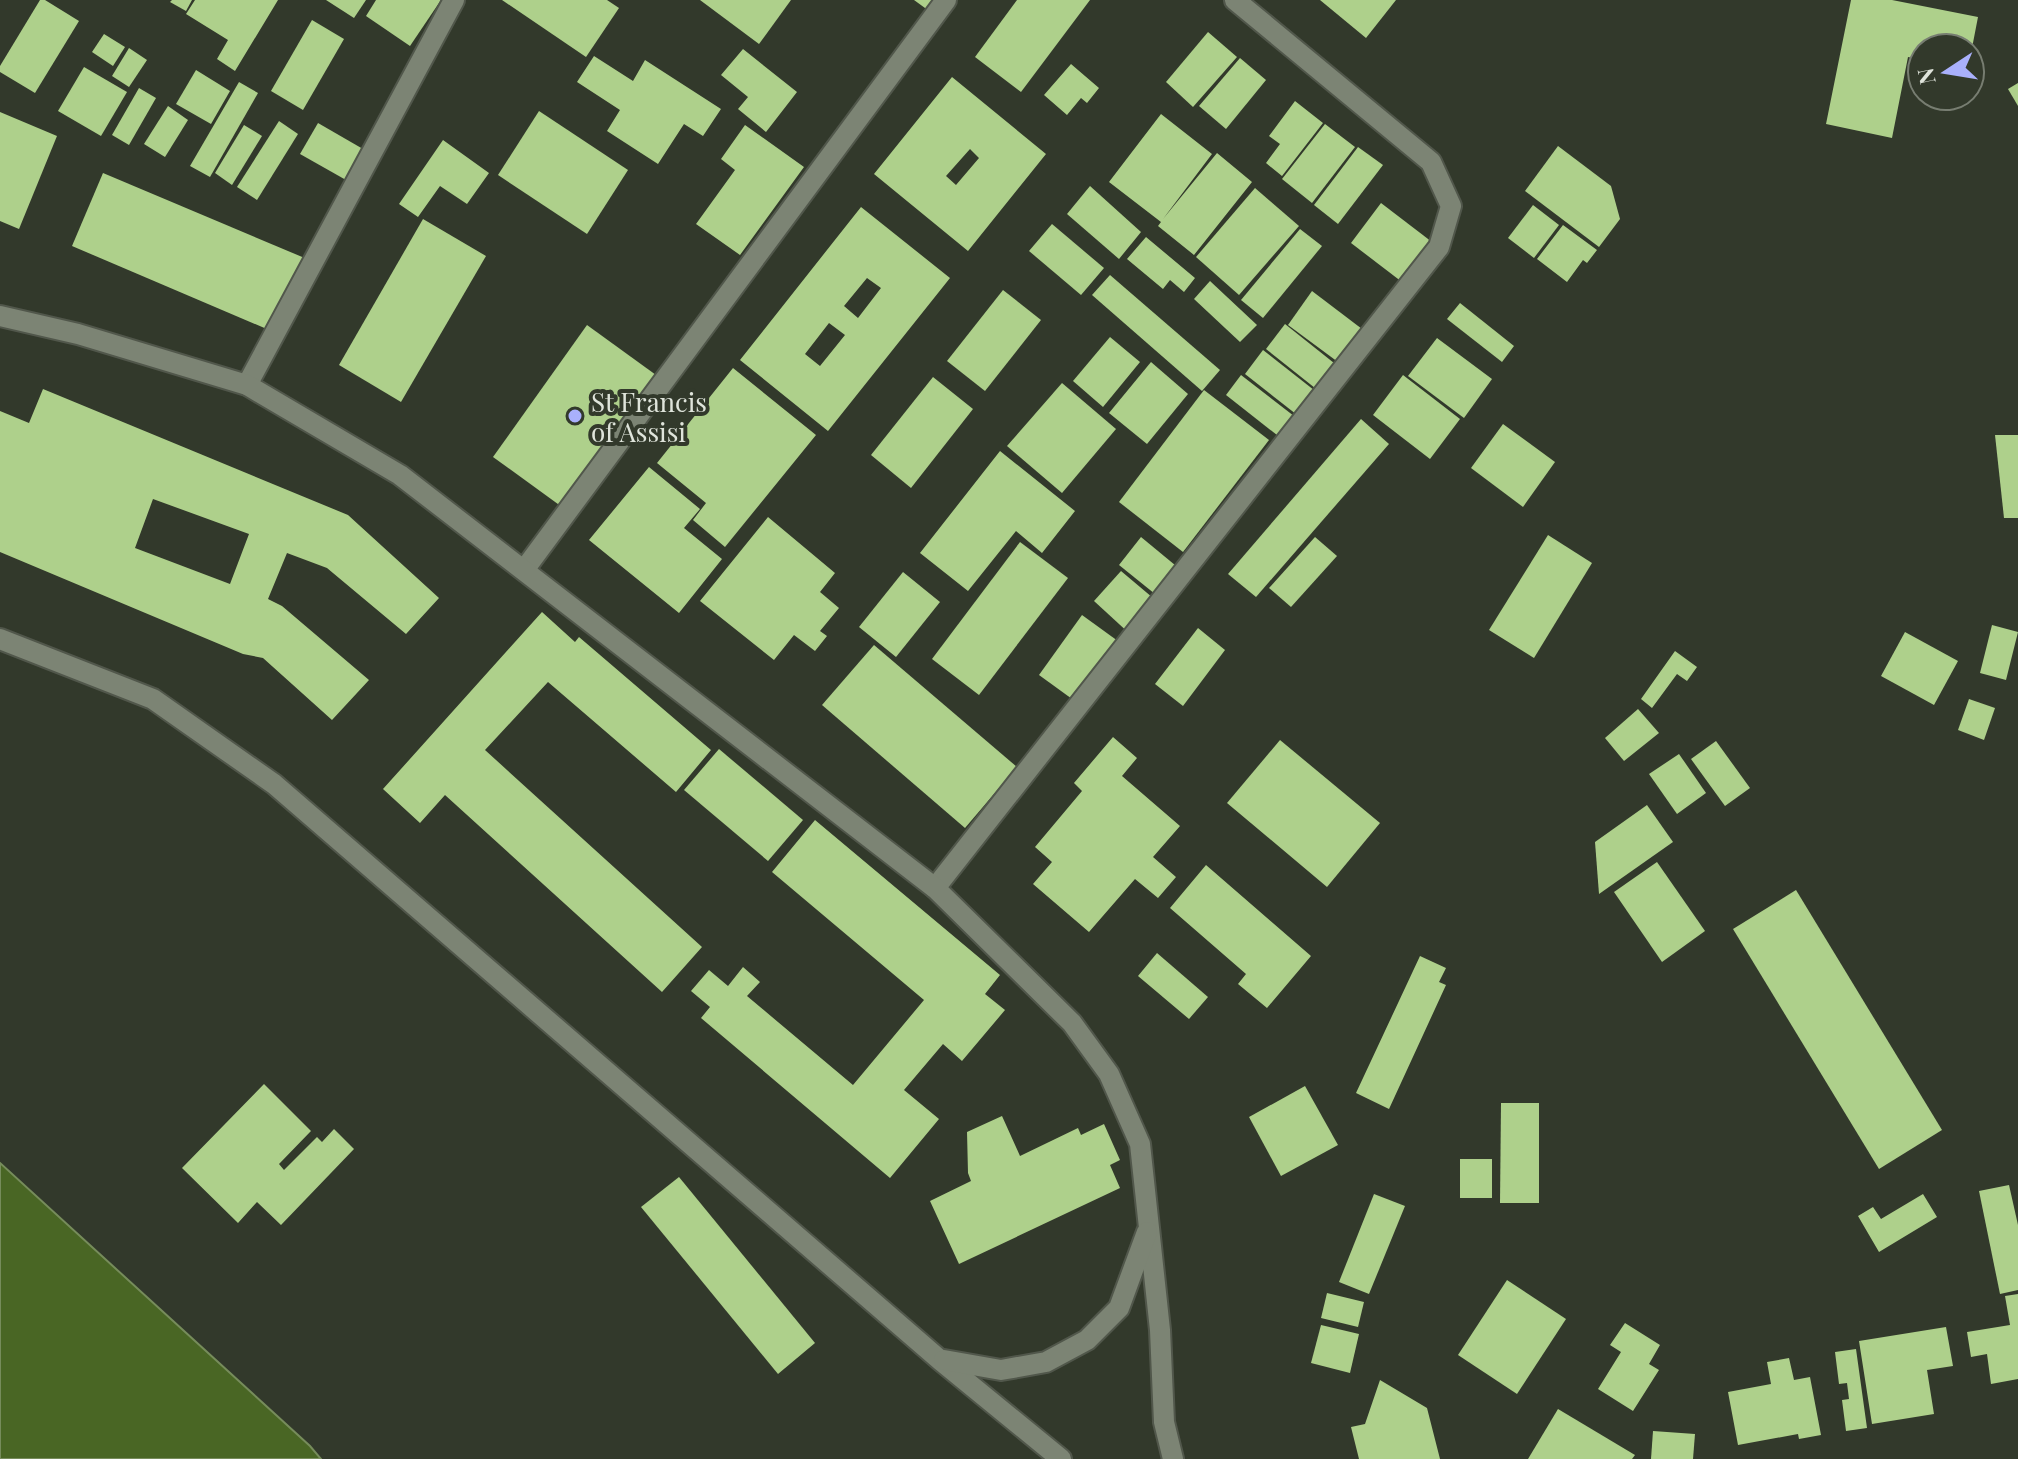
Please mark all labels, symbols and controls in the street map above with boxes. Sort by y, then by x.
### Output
north arrow [1906,32,1986,112]
text: N [1909,65,1942,87]
place label: St Francis of Assisi [591,384,707,449]
marker: St Francis of Assisi [566,407,584,425]

